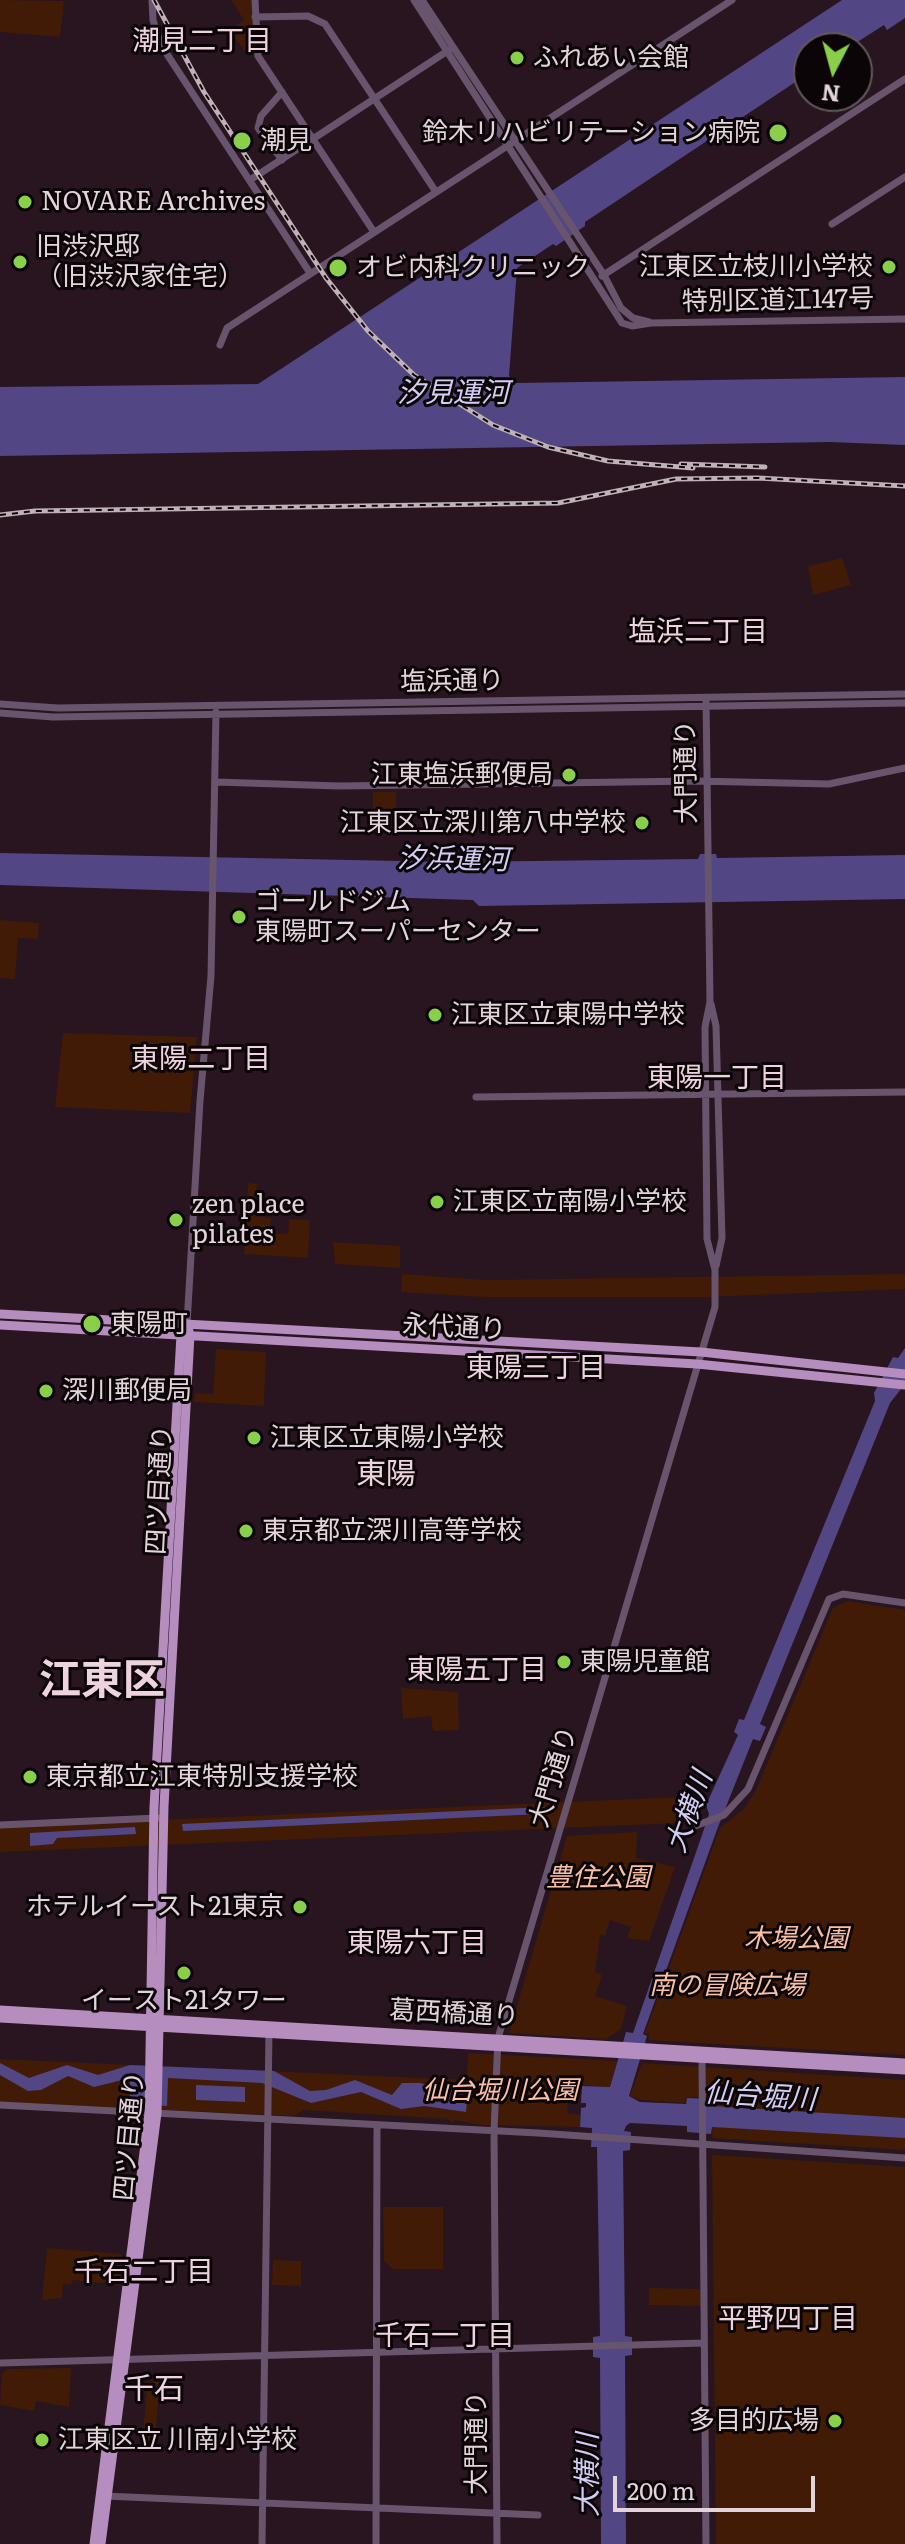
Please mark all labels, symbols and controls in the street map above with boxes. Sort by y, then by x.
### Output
district label: 潮見二丁目 [132,25,272,59]
north arrow [793,32,873,112]
place label: ふれあい会館 [533,42,689,74]
marker: ふれあい会館 [508,49,526,67]
text: N [820,77,842,112]
place label: 鈴木リハビリテーション病院 [422,117,760,149]
marker: 鈴木リハビリテーション病院 [767,122,789,144]
place label: 潮見 [260,125,312,157]
marker: 潮見 [231,130,253,152]
place label: NOVARE Archives [41,186,265,218]
marker: NOVARE Archives [16,193,34,211]
place label: 旧渋沢邸 （旧渋沢家住宅） [36,231,244,292]
place label: 江東区立枝川小学校 [639,251,873,283]
place label: オビ内科クリニック [356,252,590,284]
marker: 旧渋沢邸 （旧渋沢家住宅） [11,253,29,271]
marker: オビ内科クリニック [327,257,349,279]
marker: 江東区立枝川小学校 [880,258,898,276]
street label: 特別区道江147号 [682,284,874,318]
water label: 汐見運河 [397,377,509,411]
district label: 塩浜二丁目 [628,616,768,650]
street label: 塩浜通り [400,665,504,699]
street label: 大門通り [670,720,704,824]
place label: 江東塩浜郵便局 [371,759,553,791]
marker: 江東塩浜郵便局 [560,766,578,784]
place label: 江東区立深川第八中学校 [340,807,626,839]
marker: 江東区立深川第八中学校 [633,814,651,832]
water label: 汐浜運河 [397,842,509,878]
place label: ゴールドジム 東陽町スーパーセンター [255,886,541,948]
marker: ゴールドジム 東陽町スーパーセンター [230,908,248,926]
place label: 江東区立東陽中学校 [451,999,685,1031]
marker: 江東区立東陽中学校 [426,1006,444,1024]
district label: 東陽二丁目 [131,1043,271,1077]
district label: 東陽一丁目 [647,1062,787,1096]
place label: 江東区立南陽小学校 [453,1186,687,1218]
place label: zen place pilates [192,1189,305,1250]
marker: 江東区立南陽小学校 [428,1193,446,1211]
marker: zen place pilates [167,1211,185,1229]
place label: 東陽町 [110,1308,188,1340]
street label: 永代通り [401,1310,507,1346]
marker: 東陽町 [81,1313,103,1335]
district label: 東陽三丁目 [466,1352,606,1386]
place label: 深川郵便局 [62,1375,192,1407]
marker: 深川郵便局 [37,1382,55,1400]
place label: 江東区立東陽小学校 [270,1422,504,1454]
street label: 四ツ目通り [141,1424,179,1556]
marker: 江東区立東陽小学校 [245,1429,263,1447]
district label: 東陽 [356,1457,416,1493]
place label: 東京都立深川高等学校 [262,1515,522,1547]
marker: 東京都立深川高等学校 [237,1522,255,1540]
place label: 東陽児童館 [580,1646,710,1678]
marker: 東陽児童館 [555,1653,573,1671]
district label: 東陽五丁目 [407,1654,547,1688]
district label: 江東区 [39,1657,165,1707]
street label: 大門通り [524,1723,584,1831]
place label: 東京都立江東特別支援学校 [46,1761,358,1793]
water label: 大横川 [660,1767,720,1857]
marker: 東京都立江東特別支援学校 [21,1768,39,1786]
park label: 豊住公園 [546,1862,650,1894]
place label: ホテルイースト21東京 [26,1891,284,1923]
marker: ホテルイースト21東京 [291,1898,309,1916]
park label: 木場公園 [744,1923,848,1955]
district label: 東陽六丁目 [347,1927,487,1961]
marker: イースト21タワー [175,1964,193,1982]
park label: 南の冒険広場 [649,1970,805,2002]
place label: イースト21タワー [81,1985,287,2017]
street label: 葛西橋通り [388,1995,520,2033]
street label: 四ツ目通り [109,2070,151,2202]
park label: 仙台堀川公園 [422,2075,578,2107]
water label: 仙台堀川 [703,2076,817,2118]
district label: 千石二丁目 [74,2256,214,2290]
district label: 平野四丁目 [718,2303,858,2337]
district label: 千石一丁目 [375,2320,515,2354]
district label: 千石 [124,2372,184,2408]
street label: 大門通り [461,2391,493,2495]
place label: 多目的広場 [689,2405,819,2437]
marker: 多目的広場 [826,2412,844,2430]
place label: 江東区立 川南小学校 [58,2424,297,2456]
marker: 江東区立 川南小学校 [33,2431,51,2449]
water label: 大横川 [572,2433,606,2517]
scale bar [617,2460,819,2510]
text: 200 m [627,2472,695,2507]

